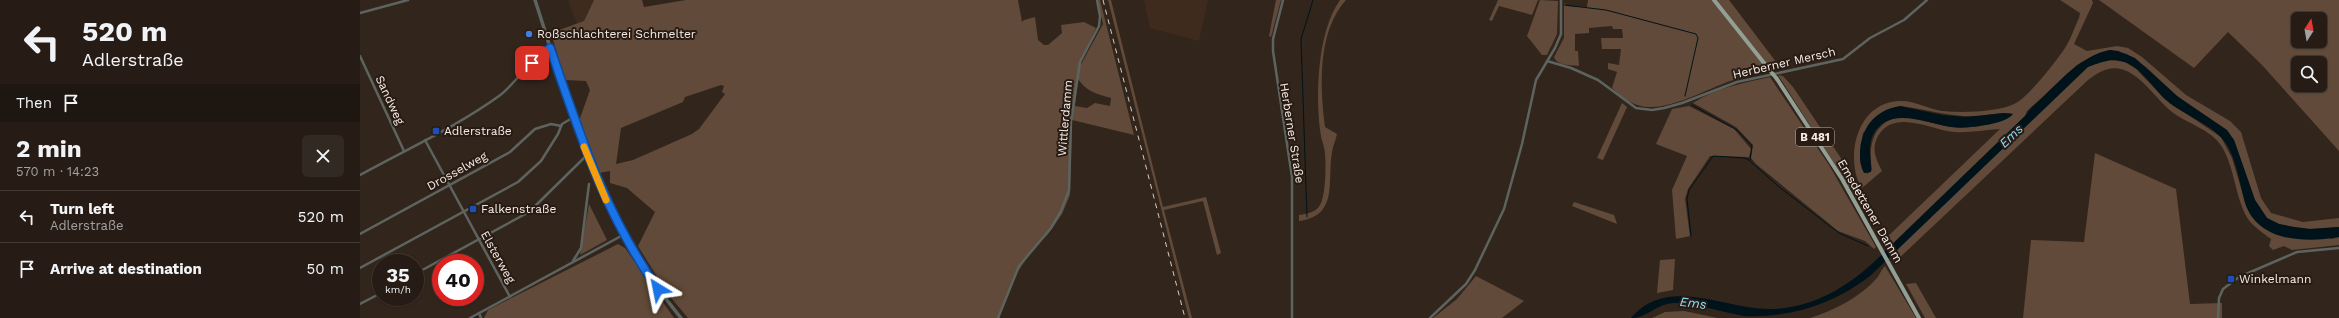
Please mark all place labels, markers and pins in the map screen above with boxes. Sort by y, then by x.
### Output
place label: Roßschlachterei Schmelter [537,27,696,41]
marker: Roßschlachterei Schmelter [524,29,534,39]
pin [515,46,549,80]
place label: Adlerstraße [444,124,512,138]
marker: Adlerstraße [431,126,441,136]
place label: Falkenstraße [481,202,556,216]
marker: Falkenstraße [468,204,478,214]
place label: Winkelmann [2239,272,2311,286]
marker: Winkelmann [2226,274,2236,284]

